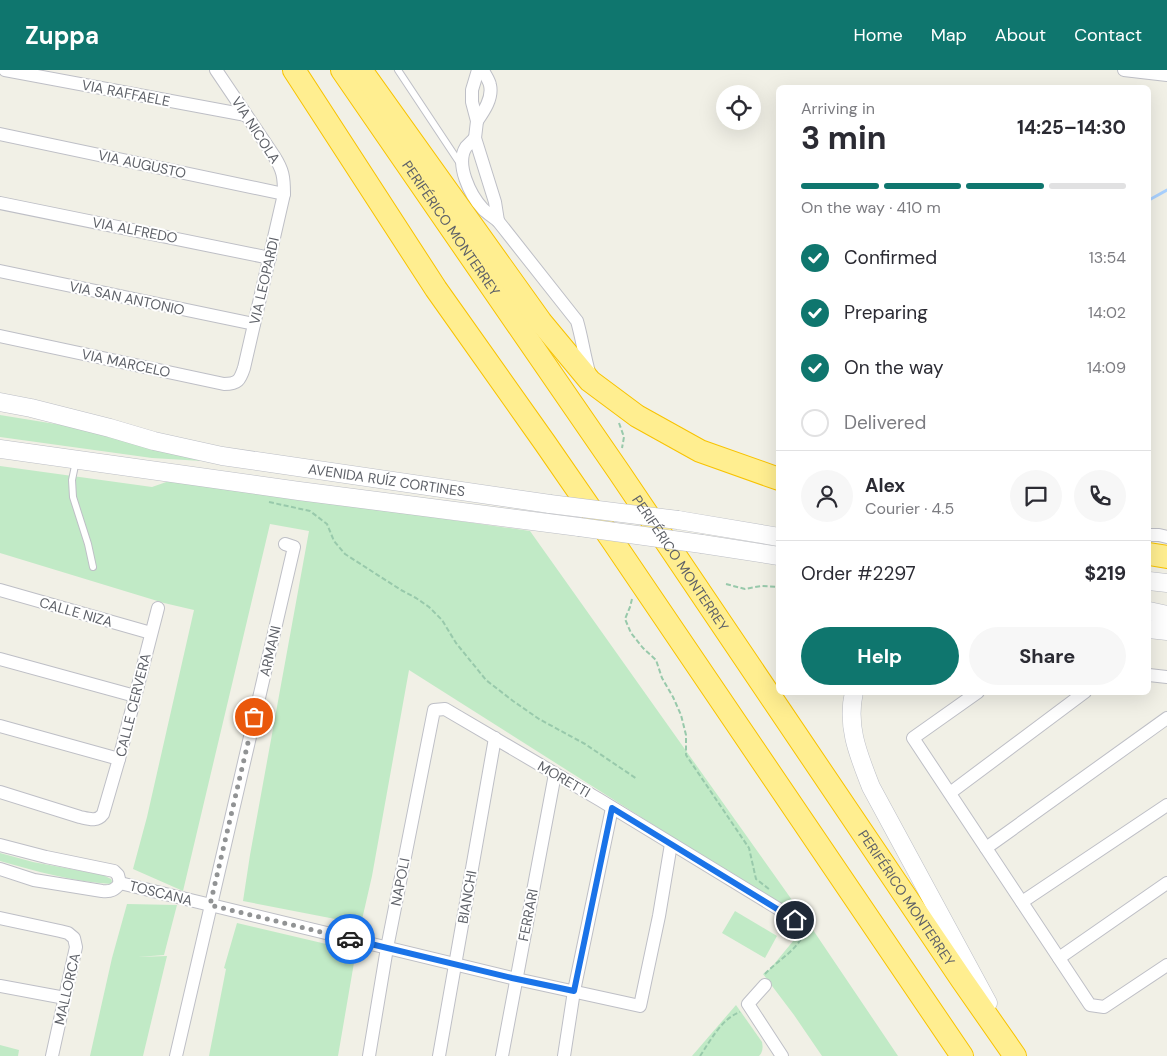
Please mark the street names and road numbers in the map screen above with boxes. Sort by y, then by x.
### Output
street label: VIA RAFFAELE [80,76,172,110]
street label: VIA NICOLA [228,93,284,167]
street label: VIA AUGUSTO [96,146,188,182]
street label: PERIFÉRICO MONTERREY [398,157,504,299]
street label: VIA ALFREDO [91,213,179,247]
street label: VIA LEOPARDI [245,236,283,326]
street label: VIA SAN ANTONIO [68,277,186,319]
street label: VIA MARCELO [80,345,172,381]
street label: AVENIDA RUÍZ CORTINES [307,460,466,500]
street label: PERIFÉRICO MONTERREY [628,492,733,634]
street label: CALLE NIZA [37,593,115,631]
street label: ARMANI [255,624,285,678]
street label: CALLE CERVERA [111,651,155,759]
street label: MORETTI [534,757,594,801]
street label: PERIFÉRICO MONTERREY [854,826,959,969]
street label: NAPOLI [387,856,413,908]
street label: BIANCHI [453,869,481,925]
street label: TOSCANA [128,876,194,910]
street label: FERRARI [514,887,542,943]
street label: MALLORCA [50,951,84,1027]

